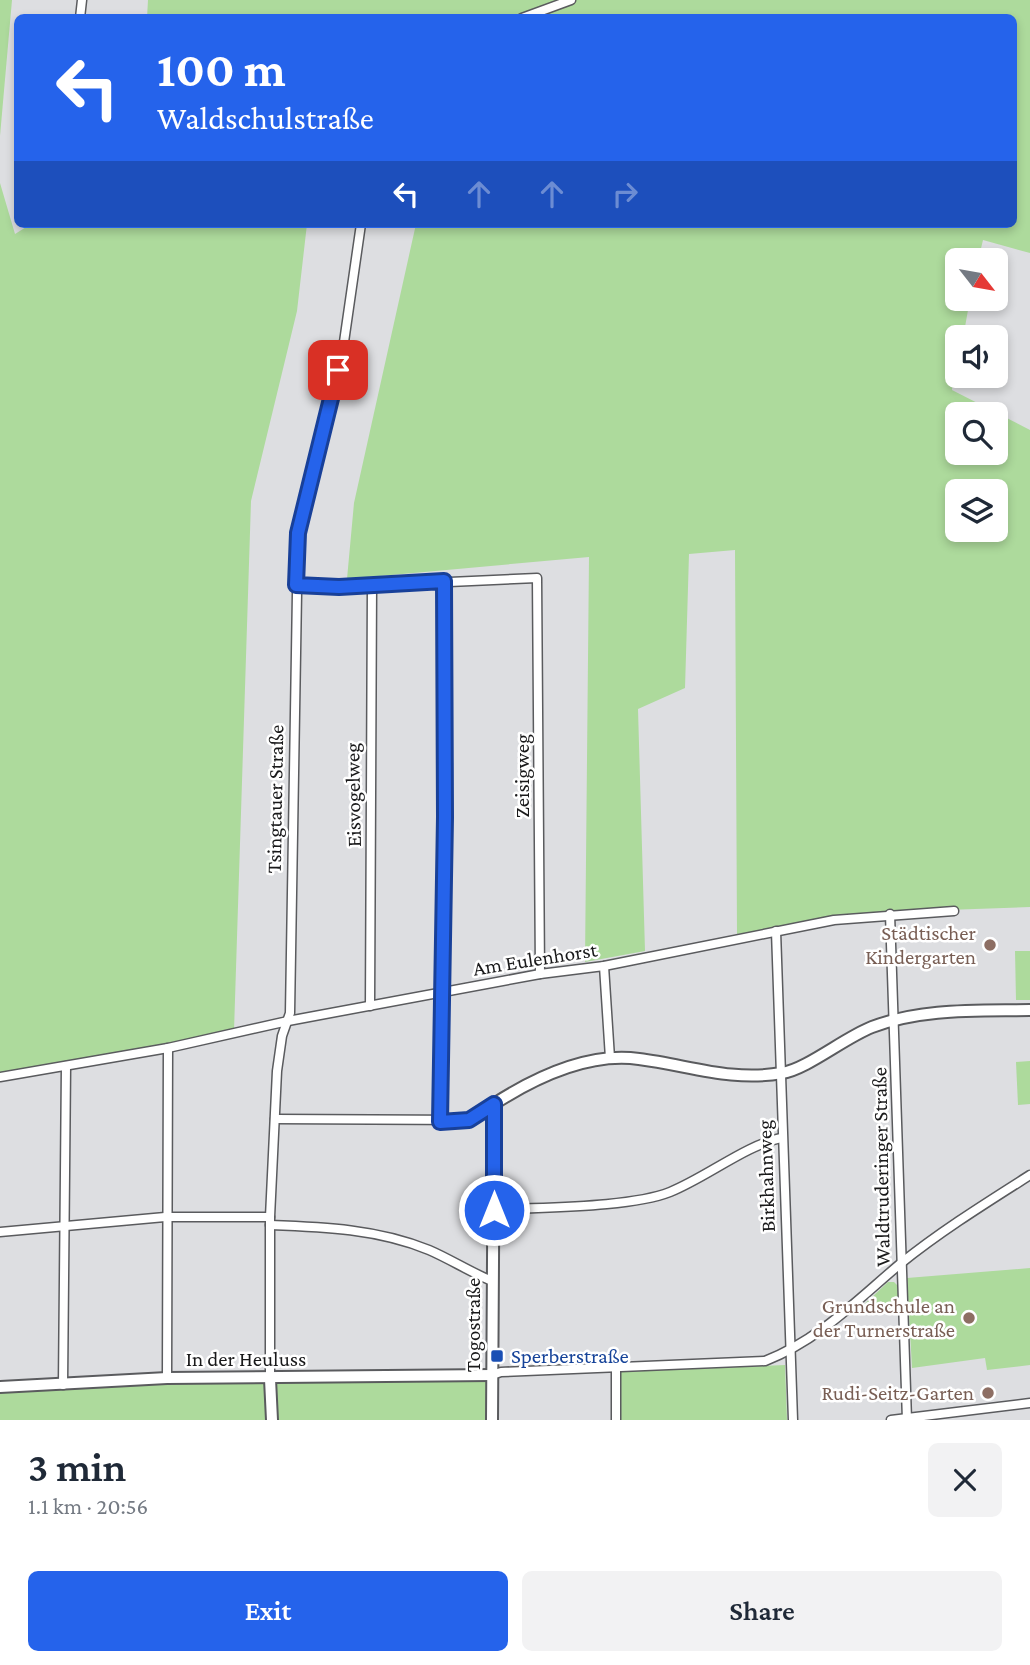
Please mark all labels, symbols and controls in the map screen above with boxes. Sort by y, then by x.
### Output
icon: left [42,42,133,133]
text: 100 m [157,42,286,97]
text: Waldschulstraße [157,100,374,136]
icon: left [387,175,425,213]
icon: ahead [460,175,498,213]
icon: ahead [533,175,571,213]
icon: right [606,175,644,213]
north arrow [945,248,1008,312]
map controls [945,248,1008,542]
button: sound [945,325,1008,388]
pin [308,340,368,400]
icon: arrive [319,351,357,389]
button: search [945,402,1008,465]
button: layers [945,479,1008,542]
street label: Tsingtauer Straße [262,725,288,873]
street label: Zeisigweg [510,734,534,818]
street label: Eisvogelweg [340,743,366,847]
place label: Städtischer Kindergarten [865,921,977,969]
street label: Am Eulenhorst [471,937,600,981]
marker: Städtischer Kindergarten [982,937,998,953]
street label: Waldtruderinger Straße [867,1067,895,1267]
street label: Birkhahnweg [752,1119,780,1233]
position arrow [457,1173,531,1247]
street label: Togostraße [461,1278,485,1372]
place label: Grundschule an der Turnerstraße [813,1294,955,1342]
marker: Grundschule an der Turnerstraße [961,1310,977,1326]
place label: Sperberstraße [511,1344,629,1368]
street label: In der Heuluss [186,1347,306,1371]
marker: Sperberstraße [489,1348,505,1364]
place label: Rudi-Seitz-Garten [821,1381,974,1405]
marker: Rudi-Seitz-Garten [980,1385,996,1401]
text: 3 min [28,1443,126,1490]
button: close [928,1443,1002,1517]
text: 1.1 km · 20:56 [28,1493,148,1519]
button: Exit [28,1571,508,1651]
button: Share [522,1571,1002,1651]

